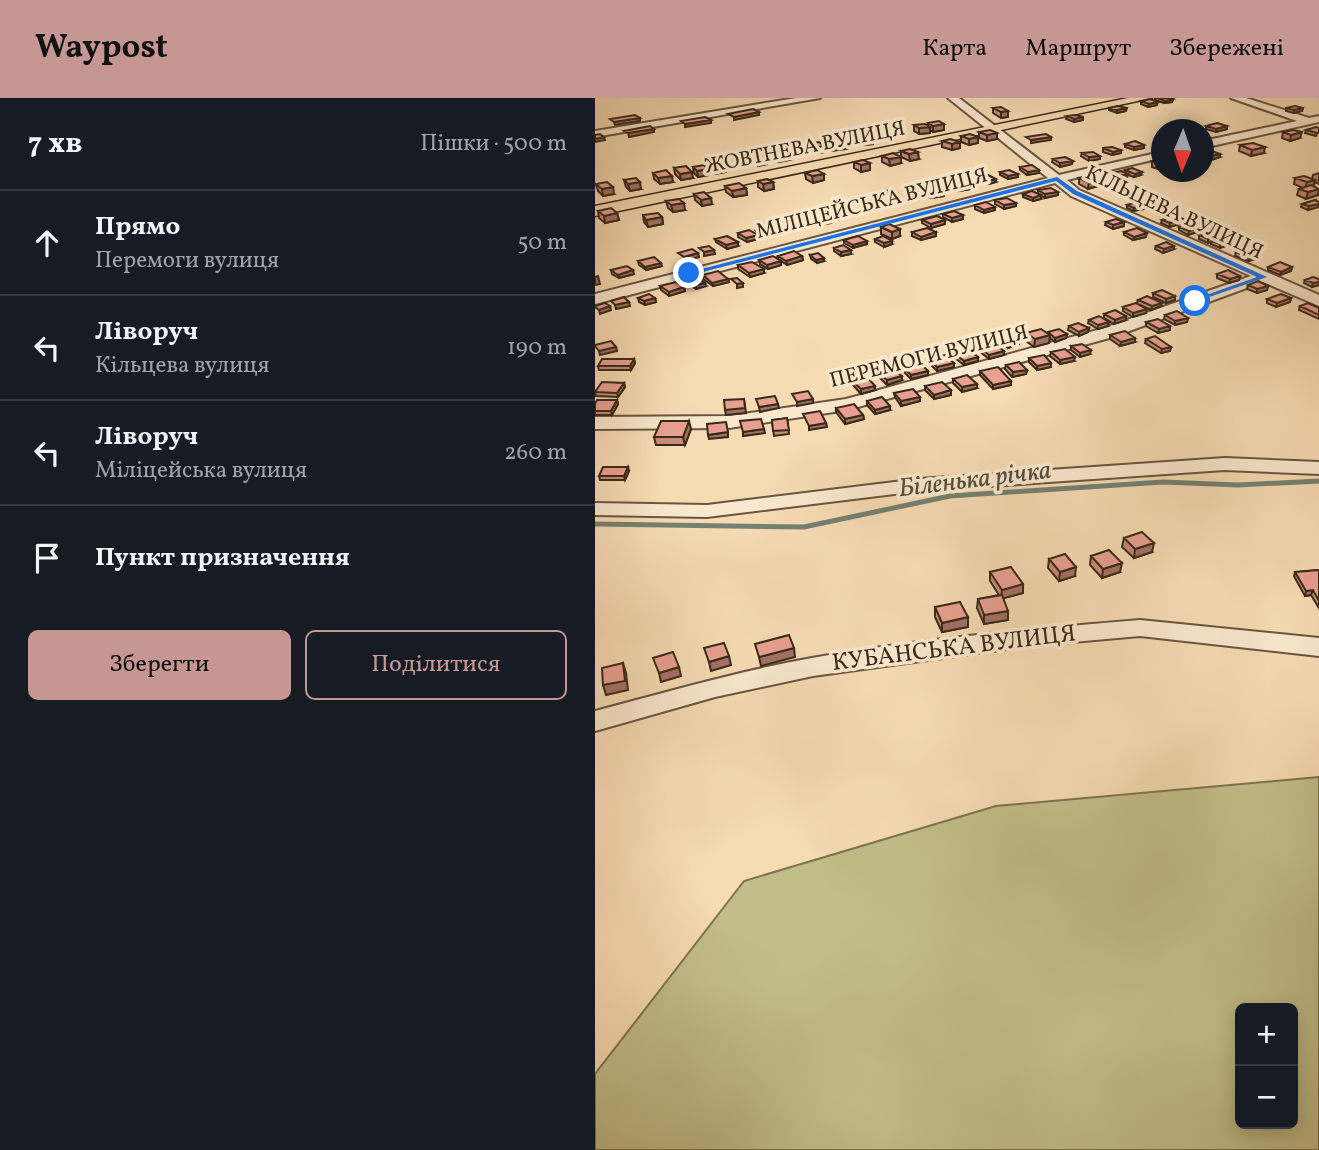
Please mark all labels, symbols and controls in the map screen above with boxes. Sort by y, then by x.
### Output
text: Waypost [35,26,168,72]
text: Карта [922,32,987,66]
text: Маршрут [1025,32,1131,66]
text: Збережені [1169,32,1284,66]
street label: ЖОВТНЕВА ВУЛИЦЯ [702,114,908,182]
north arrow [1151,119,1214,182]
text: 7 хв [28,123,83,165]
text: Пішки · 500 m [420,128,567,160]
street label: КІЛЬЦЕВА ВУЛИЦЯ [1080,159,1268,267]
street label: МІЛІЦЕЙСЬКА ВУЛИЦЯ [753,161,991,247]
text: Прямо [95,209,180,245]
icon: ahead [28,224,66,262]
text: 50 m [518,227,567,259]
text: Перемоги вулиця [95,245,279,277]
route end [673,257,704,288]
route start [1179,285,1210,316]
text: Ліворуч [95,314,198,350]
street label: ПЕРЕМОГИ ВУЛИЦЯ [827,318,1031,396]
icon: left [28,329,66,367]
text: 190 m [507,332,567,364]
text: Кільцева вулиця [95,350,269,382]
text: Ліворуч [95,419,198,455]
icon: left [28,434,66,472]
text: 260 m [504,437,567,469]
water label: Біленька річка [897,453,1053,507]
text: Міліцейська вулиця [95,455,307,487]
icon: arrive [28,539,66,577]
text: Пункт призначення [95,540,350,576]
street label: КУБАНСЬКА ВУЛИЦЯ [830,617,1078,681]
button: Зберегти [28,630,291,700]
button: Поділитися [305,630,567,700]
map controls [1235,1003,1298,1129]
button: + [1235,1003,1298,1066]
button: − [1235,1066,1298,1129]

